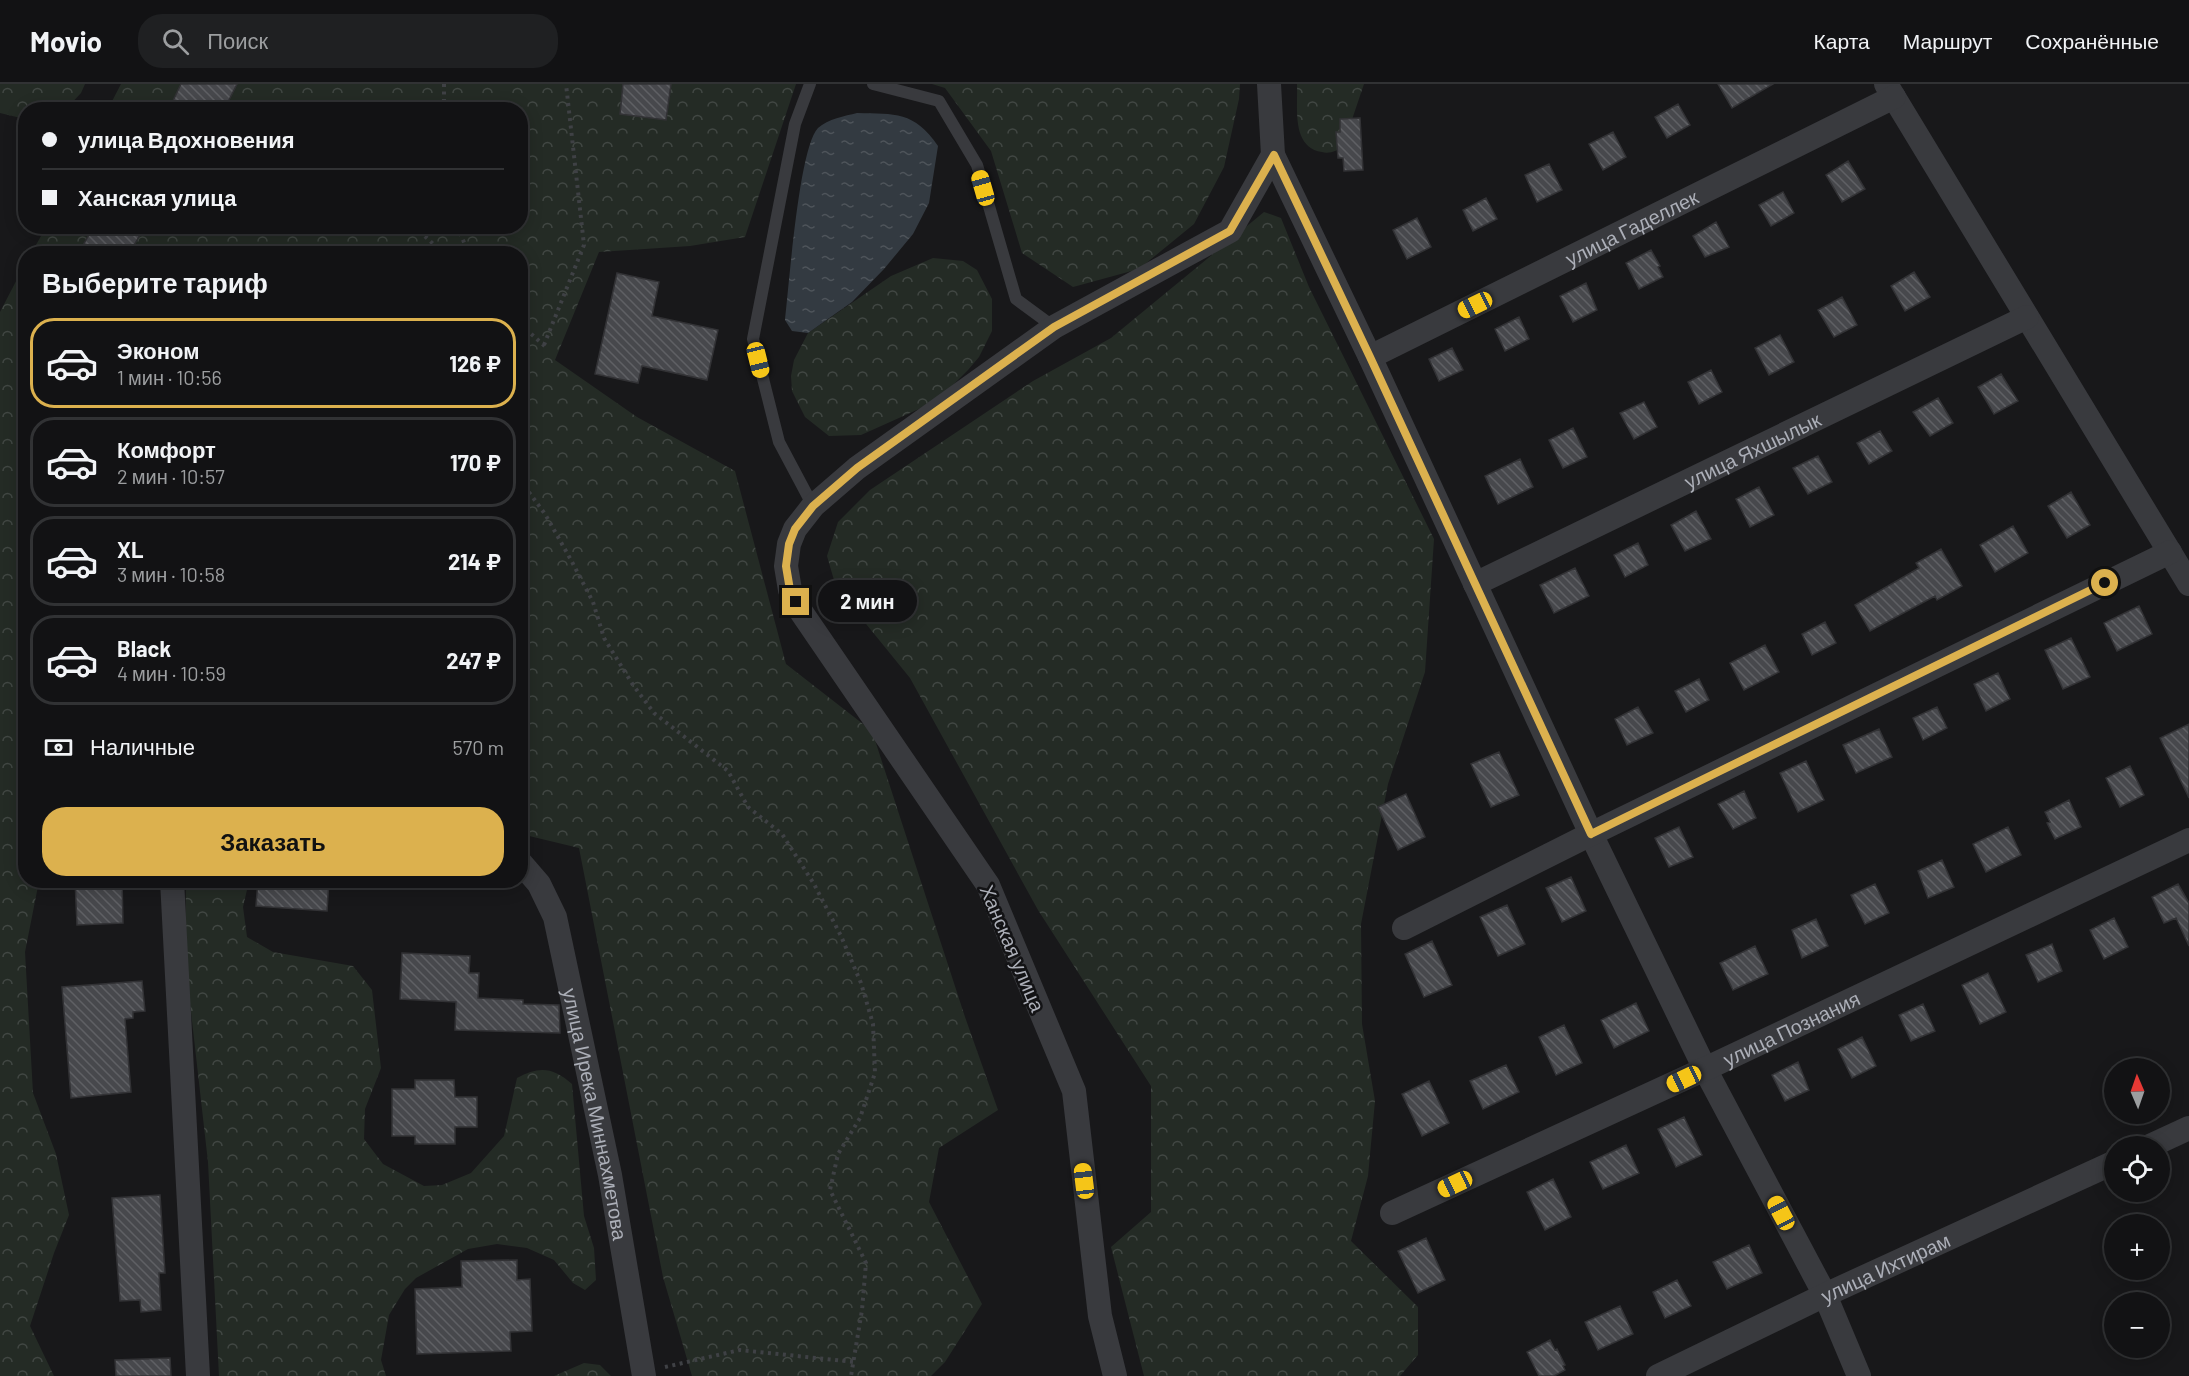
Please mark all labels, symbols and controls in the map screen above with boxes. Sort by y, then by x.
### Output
search box [138,14,558,68]
text: Movio [30,24,102,58]
icon: search [159,25,192,58]
text: Поиск [207,27,268,53]
text: Карта [1814,28,1870,53]
text: Маршрут [1903,28,1992,53]
text: Сохранённые [2025,28,2159,53]
text: улица Вдохновения [78,126,295,152]
car [969,168,997,208]
text: Ханская улица [78,184,236,210]
street label: улица Гаделлек [1561,184,1702,270]
text: Выберите тариф [42,266,268,298]
car [1455,289,1495,321]
icon: car [45,336,99,390]
text: Эконом [117,337,200,363]
car [745,340,771,380]
text: 126 ₽ [449,350,501,376]
text: 1 мин · 10:56 [117,365,222,389]
street label: улица Яхшылык [1680,407,1825,493]
icon: car [45,435,99,489]
text: Комфорт [117,436,216,462]
text: 170 ₽ [450,449,501,475]
text: 2 мин · 10:57 [117,464,225,488]
icon: car [45,534,99,588]
text: XL [117,536,143,562]
text: 214 ₽ [448,548,501,574]
text: 3 мин · 10:58 [117,562,225,586]
route start [2091,569,2118,596]
callout: 2 мин [817,581,916,623]
route end [782,588,809,615]
text: 2 мин [840,589,895,613]
icon: car [45,633,99,687]
text: Black [117,635,171,661]
text: 247 ₽ [446,647,501,673]
text: 4 мин · 10:59 [117,661,226,685]
icon: cash [42,731,75,764]
text: Наличные [90,733,195,759]
text: 570 m [452,735,504,759]
button: Заказать [42,807,504,876]
street label: Ханская улица [975,881,1051,1016]
street label: улица Ирека Миннахметова [558,986,633,1243]
street label: улица Познания [1719,986,1864,1071]
north arrow [2104,1058,2170,1124]
map controls [2104,1058,2170,1358]
car [1664,1063,1704,1095]
button: locate [2104,1136,2170,1202]
car [1073,1162,1095,1200]
car [1435,1168,1475,1200]
car [1765,1193,1797,1233]
button: + [2104,1214,2170,1280]
street label: улица Ихтирам [1817,1227,1954,1307]
button: − [2104,1292,2170,1358]

